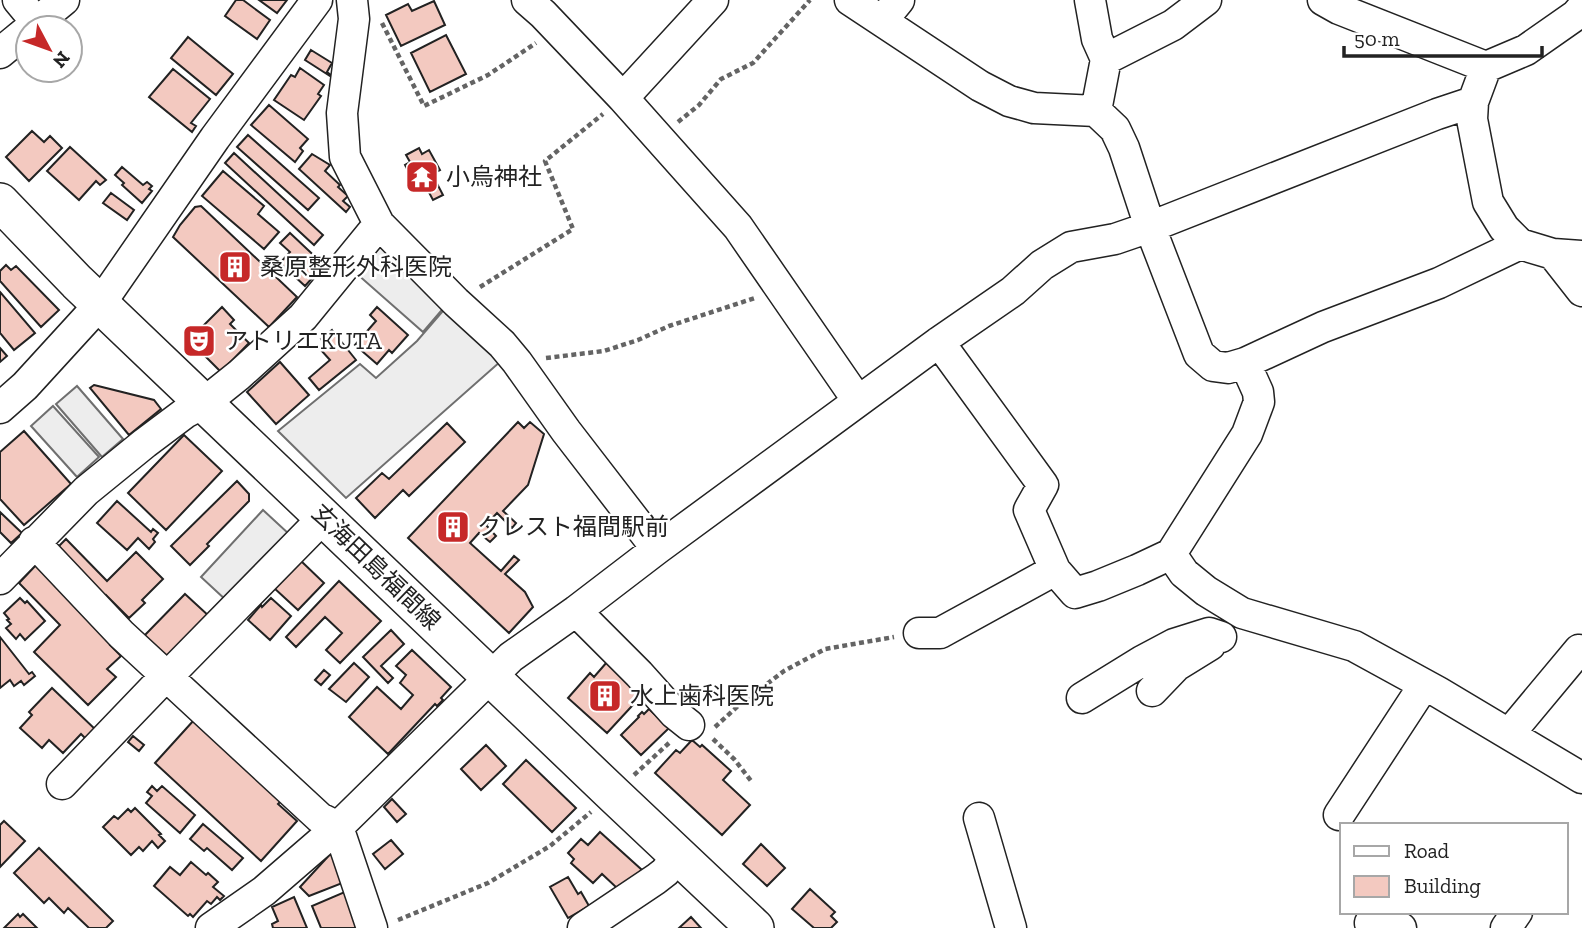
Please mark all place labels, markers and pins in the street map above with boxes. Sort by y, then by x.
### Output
temple icon: 小烏神社 [403,158,441,196]
place label: 小烏神社 [446,162,542,191]
building icon: 桑原整形外科医院 [216,248,254,286]
place label: 桑原整形外科医院 [260,252,452,281]
theatre icon: アトリエKUTA [180,322,218,360]
place label: アトリエKUTA [224,326,382,355]
building icon: クレスト福間駅前 [434,508,472,546]
place label: クレスト福間駅前 [477,512,669,541]
building icon: 水上歯科医院 [586,677,624,715]
place label: 水上歯科医院 [630,681,774,710]

